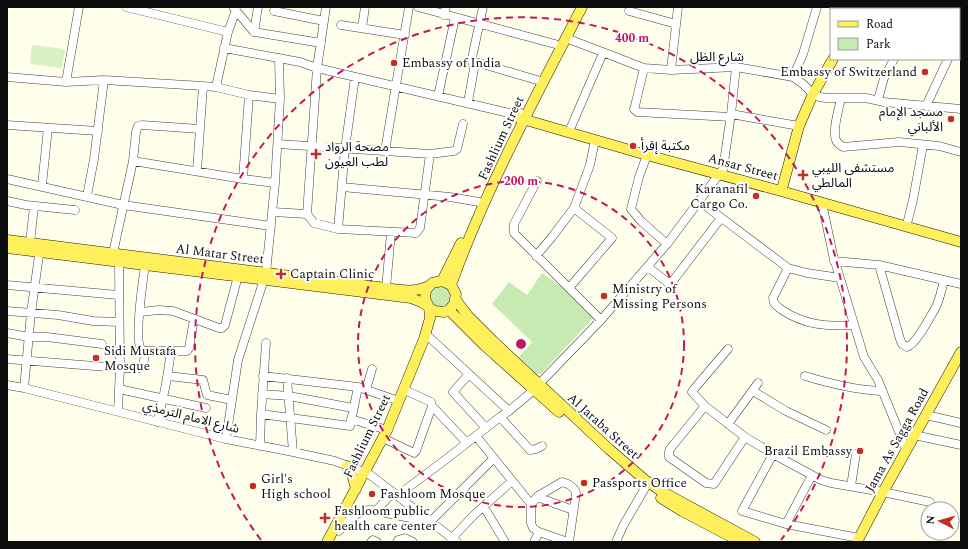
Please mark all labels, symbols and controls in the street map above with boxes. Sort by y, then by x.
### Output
legend [830,8,960,60]
text: Road [866,15,893,34]
text: 400 m [615,29,649,48]
text: Park [866,35,891,54]
street label: شارع الظل [690,47,744,67]
place label: Embassy of India [402,53,502,73]
marker: Embassy of India [389,58,399,68]
place label: Embassy of Switzerland [780,62,917,82]
marker: Embassy of Switzerland [920,67,930,77]
street label: Fashlium Street [473,92,529,183]
place label: مسجد الإمام الألباني [879,102,943,137]
marker: مسجد الإمام الألباني [946,114,956,124]
place label: مكتبة إقرأ [641,136,690,156]
place label: مصحة الرواد لطب العيون [325,137,389,172]
marker: مكتبة إقرأ [628,141,638,151]
marker: مصحة الرواد لطب العيون [310,148,322,160]
street label: Ansar Street [706,148,781,186]
place label: مستشفي الليبي المالطي [812,158,894,193]
marker: مستشفي الليبي المالطي [797,169,809,181]
text: 200 m [504,172,538,191]
place label: Karanafil Cargo Co. [690,179,748,214]
marker: Karanafil Cargo Co. [751,191,761,201]
street label: Al Matar Street [175,239,266,269]
place label: Captain Clinic [290,264,374,284]
marker: Captain Clinic [275,268,287,280]
place label: Ministry of Missing Persons [612,279,707,314]
marker: Ministry of Missing Persons [599,291,609,301]
centre of rings [514,337,528,351]
place label: Sidi Mustafa Mosque [104,341,177,376]
marker: Sidi Mustafa Mosque [91,353,101,363]
street label: Jama As Sagga Road [860,384,934,496]
street label: Al Jaraba Street [563,388,644,464]
street label: Fashlium Street [338,390,396,481]
street label: شارع الامام الترمذي [141,395,241,439]
place label: Brazil Embassy [764,441,853,461]
marker: Brazil Embassy [855,446,865,456]
place label: Girl's High school [261,469,331,504]
place label: Passports Office [592,473,687,493]
marker: Passports Office [579,478,589,488]
marker: Girl's High school [248,481,258,491]
place label: Fashloom Mosque [380,484,486,504]
marker: Fashloom Mosque [367,489,377,499]
place label: Fashloom public health care center [334,501,437,536]
north arrow [920,501,960,541]
marker: Fashloom public health care center [319,512,331,524]
text: N [922,515,939,525]

